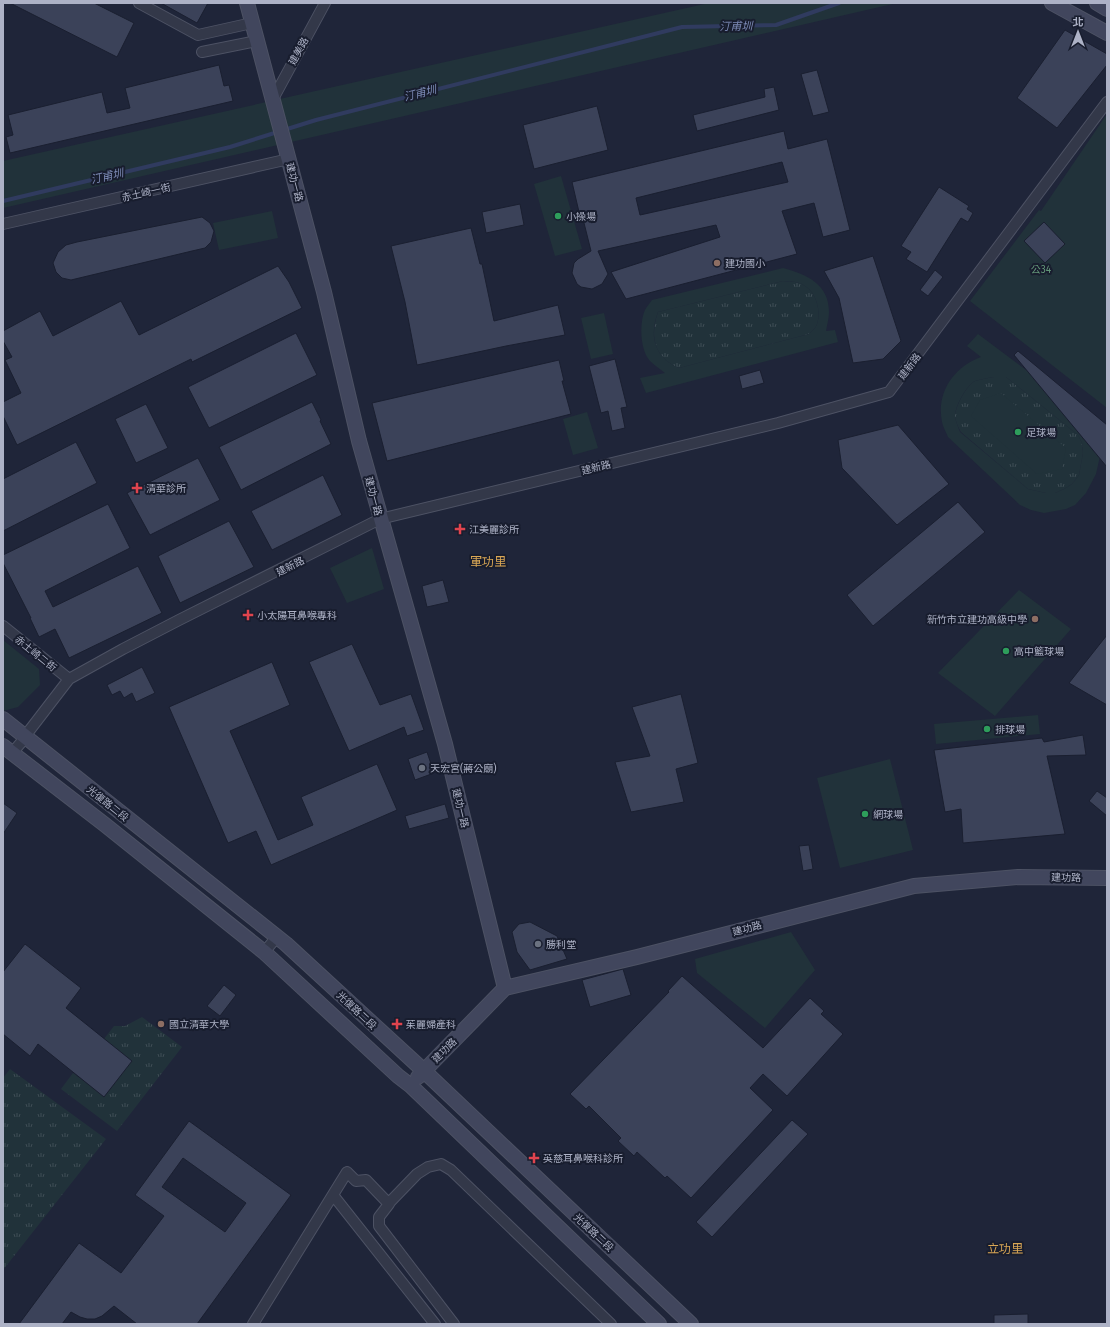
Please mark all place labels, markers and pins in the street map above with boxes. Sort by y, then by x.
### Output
marker: 小操場 [553,211,563,221]
place label: 小操場 [566,211,596,223]
marker: 建功國小 [712,258,722,268]
place label: 建功國小 [725,258,765,270]
marker: 足球場 [1013,427,1023,437]
place label: 足球場 [1026,427,1056,439]
marker: 清華診所 [131,482,143,494]
place label: 清華診所 [146,483,186,495]
marker: 江美麗診所 [454,523,466,535]
place label: 江美麗診所 [469,524,519,536]
marker: 小太陽耳鼻喉專科 [242,609,254,621]
place label: 小太陽耳鼻喉專科 [257,610,337,622]
place label: 新竹市立建功高級中學 [927,614,1027,626]
marker: 新竹市立建功高級中學 [1030,614,1040,624]
marker: 高中籃球場 [1001,646,1011,656]
place label: 高中籃球場 [1014,646,1064,658]
marker: 排球場 [982,724,992,734]
place label: 排球場 [995,724,1025,736]
place label: 天宏宮(蔣公廟) [430,762,496,775]
marker: 天宏宮(蔣公廟) [417,763,427,773]
marker: 網球場 [860,809,870,819]
place label: 網球場 [873,809,903,821]
marker: 勝利堂 [533,939,543,949]
place label: 勝利堂 [546,939,576,951]
marker: 茱麗婦產科 [391,1018,403,1030]
marker: 國立清華大學 [156,1019,166,1029]
place label: 國立清華大學 [169,1019,229,1031]
place label: 茱麗婦產科 [406,1019,456,1031]
marker: 英慈耳鼻喉科診所 [528,1152,540,1164]
place label: 英慈耳鼻喉科診所 [543,1153,623,1165]

